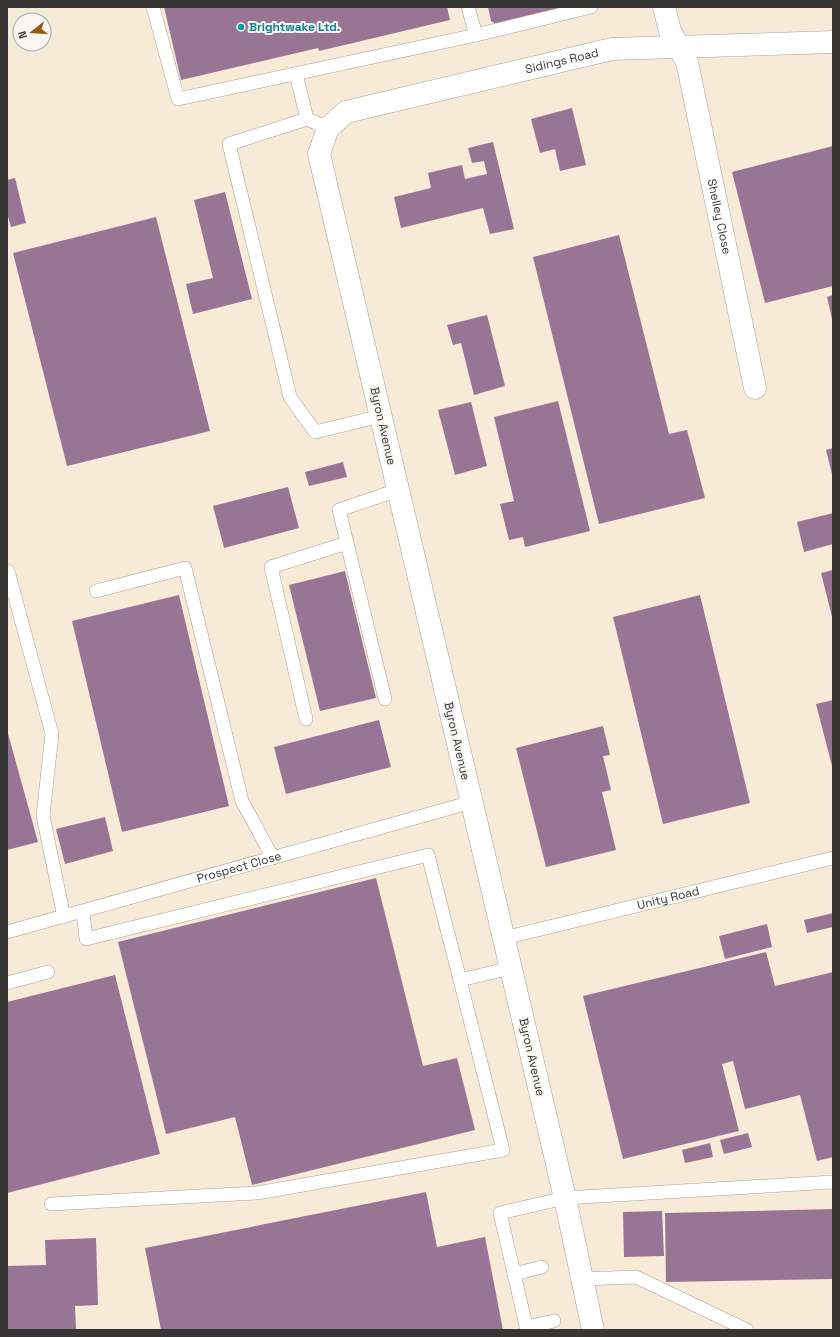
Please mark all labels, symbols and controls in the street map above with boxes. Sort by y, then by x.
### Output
north arrow [12,12,52,52]
place label: Brightwake Ltd. [249,19,340,35]
marker: Brightwake Ltd. [236,22,246,32]
text: N [15,29,30,40]
street label: Sidings Road [524,44,600,77]
street label: Shelley Close [704,177,735,256]
street label: Byron Avenue [366,385,400,467]
street label: Byron Avenue [440,700,474,782]
street label: Prospect Close [195,848,283,887]
street label: Unity Road [635,883,701,913]
street label: Byron Avenue [515,1016,549,1098]

